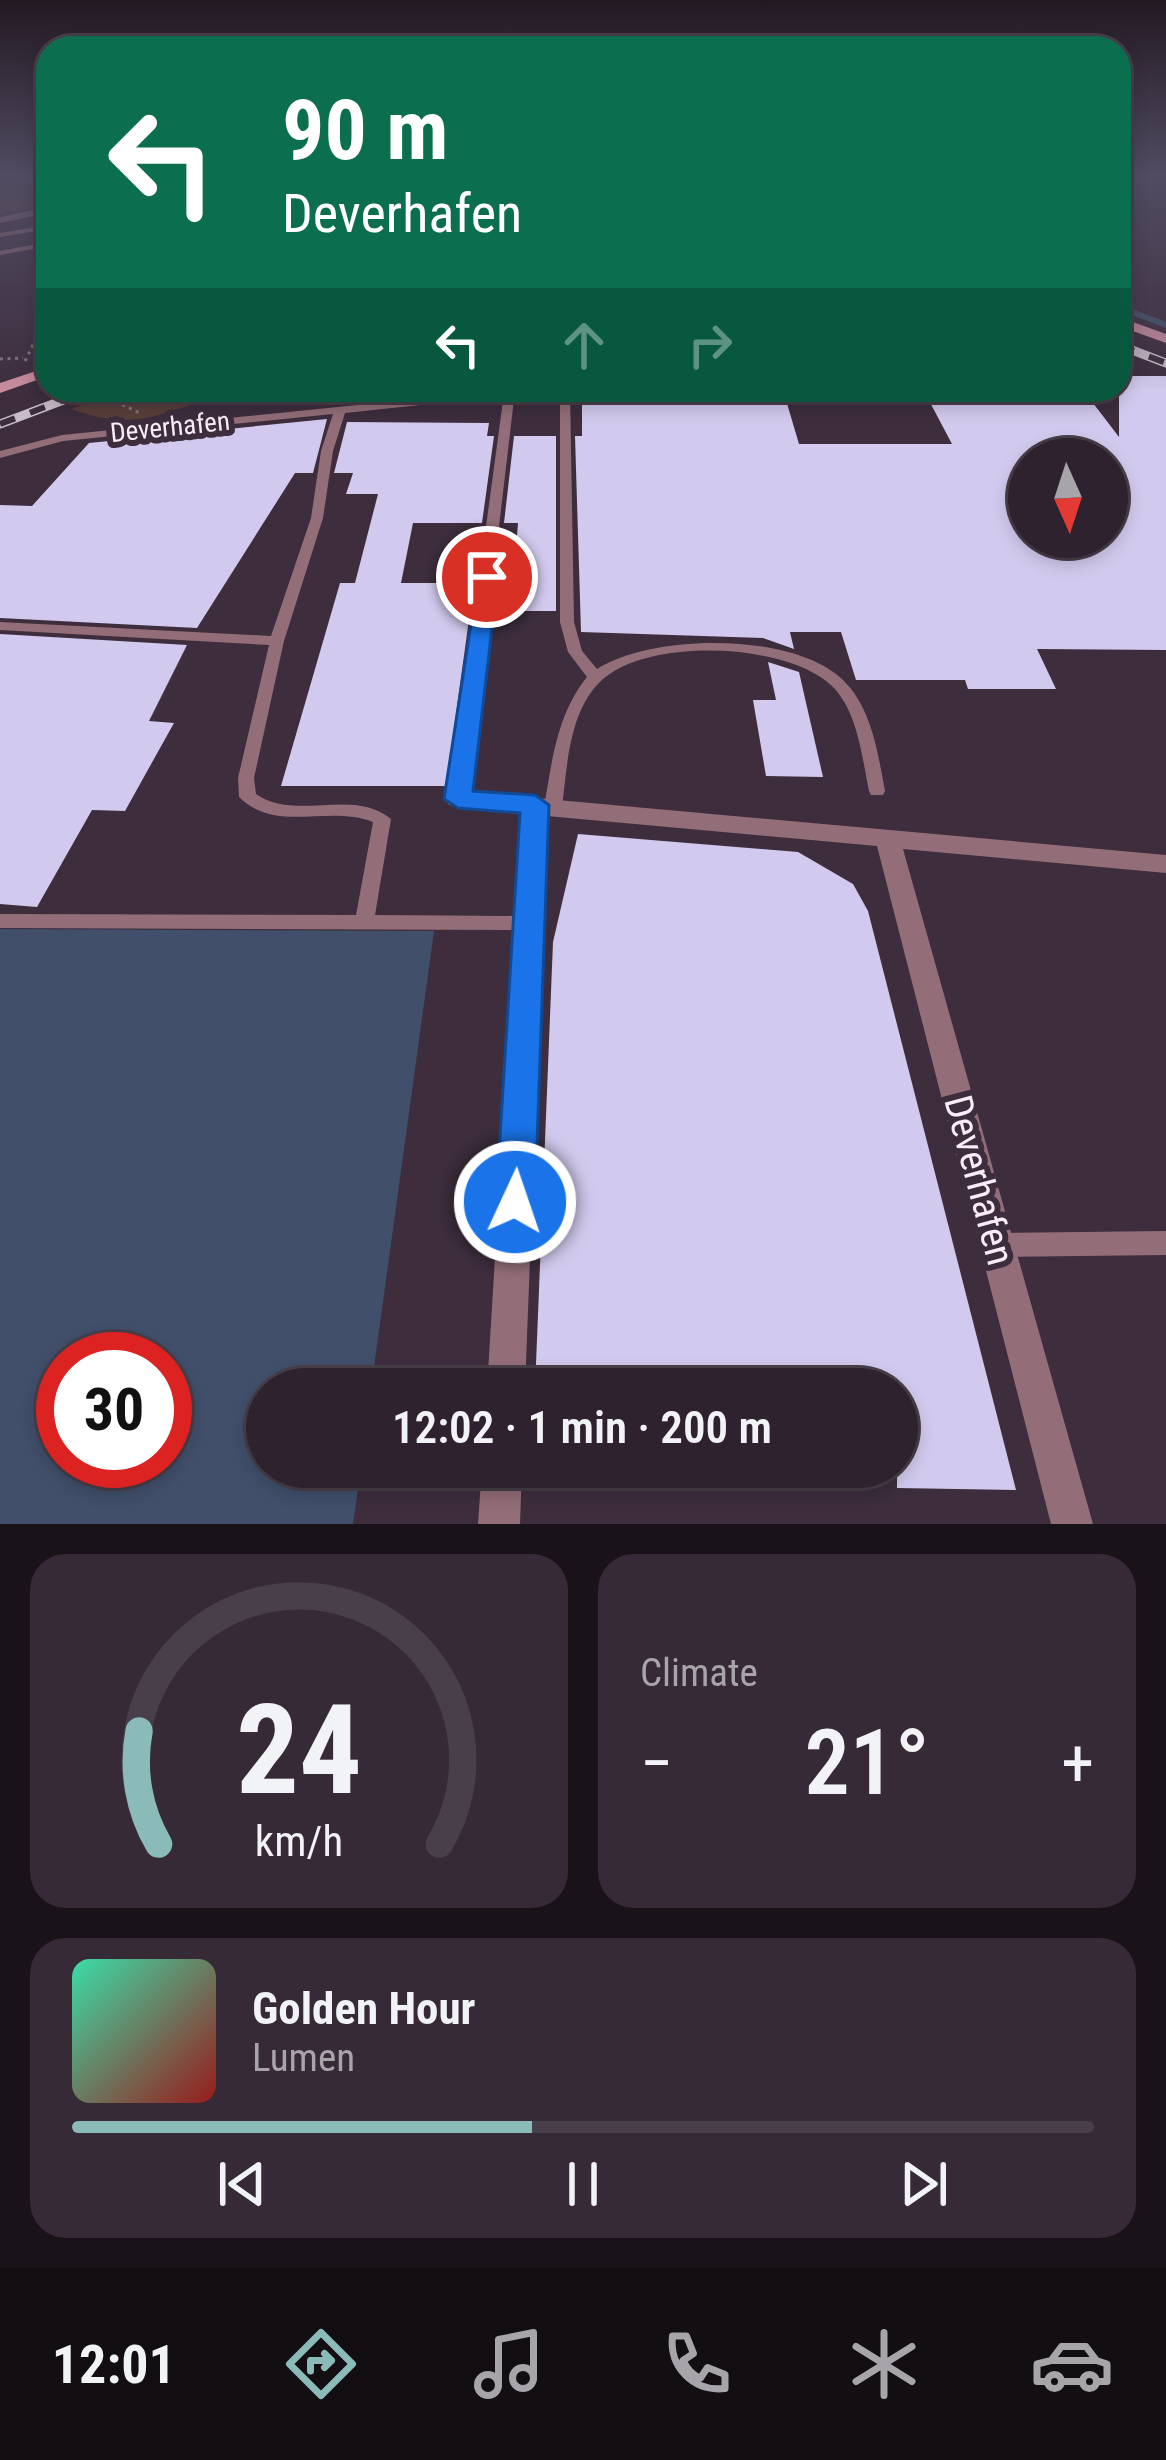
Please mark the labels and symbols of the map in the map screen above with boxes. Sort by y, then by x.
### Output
street label: Deverhafen [109,405,231,449]
north arrow [1008,438,1128,558]
pin [436,526,538,628]
street label: Deverhafen [934,1091,1024,1270]
position arrow [452,1139,578,1265]
speed limit sign: 30 [36,1332,192,1488]

